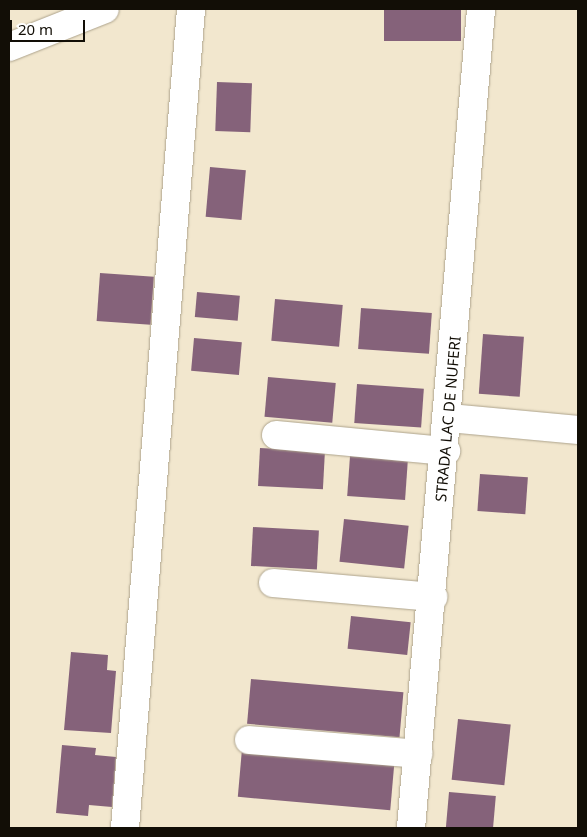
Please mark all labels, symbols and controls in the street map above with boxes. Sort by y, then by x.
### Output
scale bar [12,10,88,42]
text: 20 m [18,19,53,39]
street label: STRADA LAC DE NUFERI [432,335,464,503]

